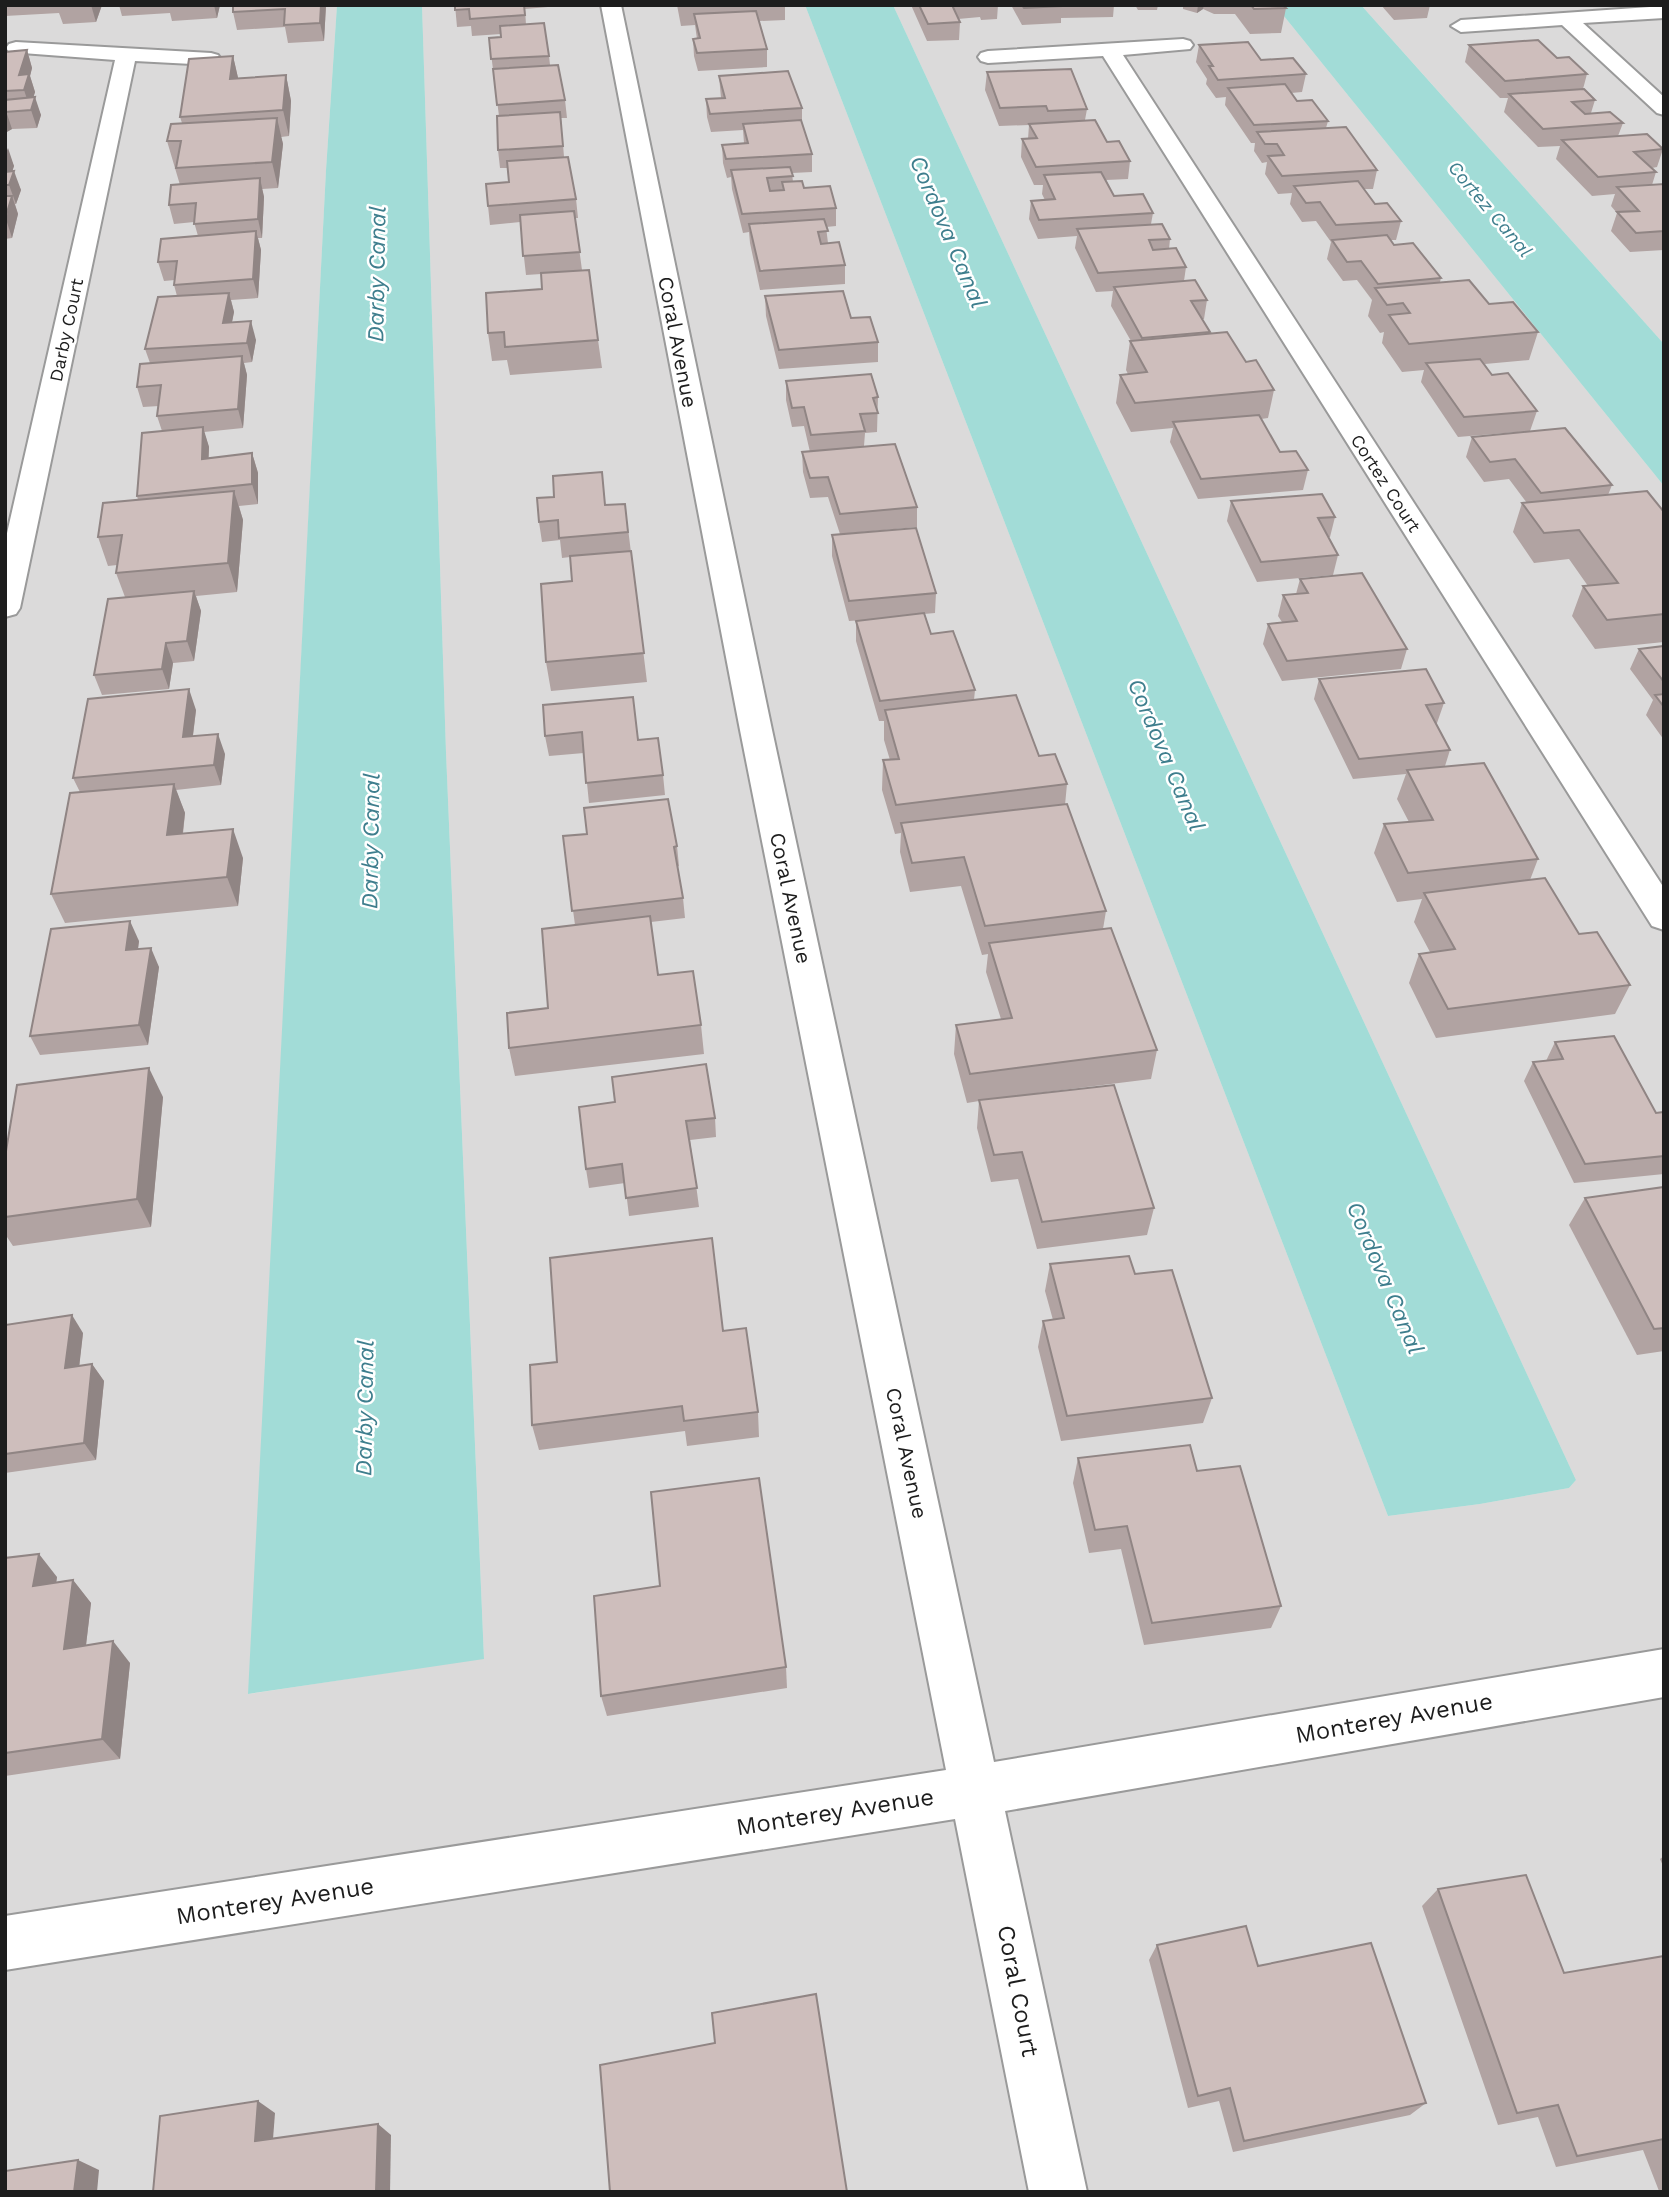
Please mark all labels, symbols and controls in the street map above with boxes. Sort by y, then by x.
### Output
water label: Cordova Canal [904,152,992,312]
water label: Cortez Canal [1443,156,1537,262]
water label: Darby Canal [362,206,392,342]
street label: Coral Avenue [653,274,703,410]
street label: Darby Court [45,276,87,384]
street label: Cortez Court [1347,430,1426,536]
water label: Cordova Canal [1122,675,1210,835]
water label: Darby Canal [356,773,386,909]
street label: Coral Avenue [765,830,817,966]
water label: Cordova Canal [1341,1198,1429,1358]
water label: Darby Canal [350,1340,380,1476]
street label: Coral Avenue [881,1385,933,1521]
street label: Monterey Avenue [1293,1687,1495,1749]
street label: Monterey Avenue [734,1783,936,1841]
street label: Monterey Avenue [174,1872,376,1930]
street label: Coral Court [992,1923,1044,2059]

